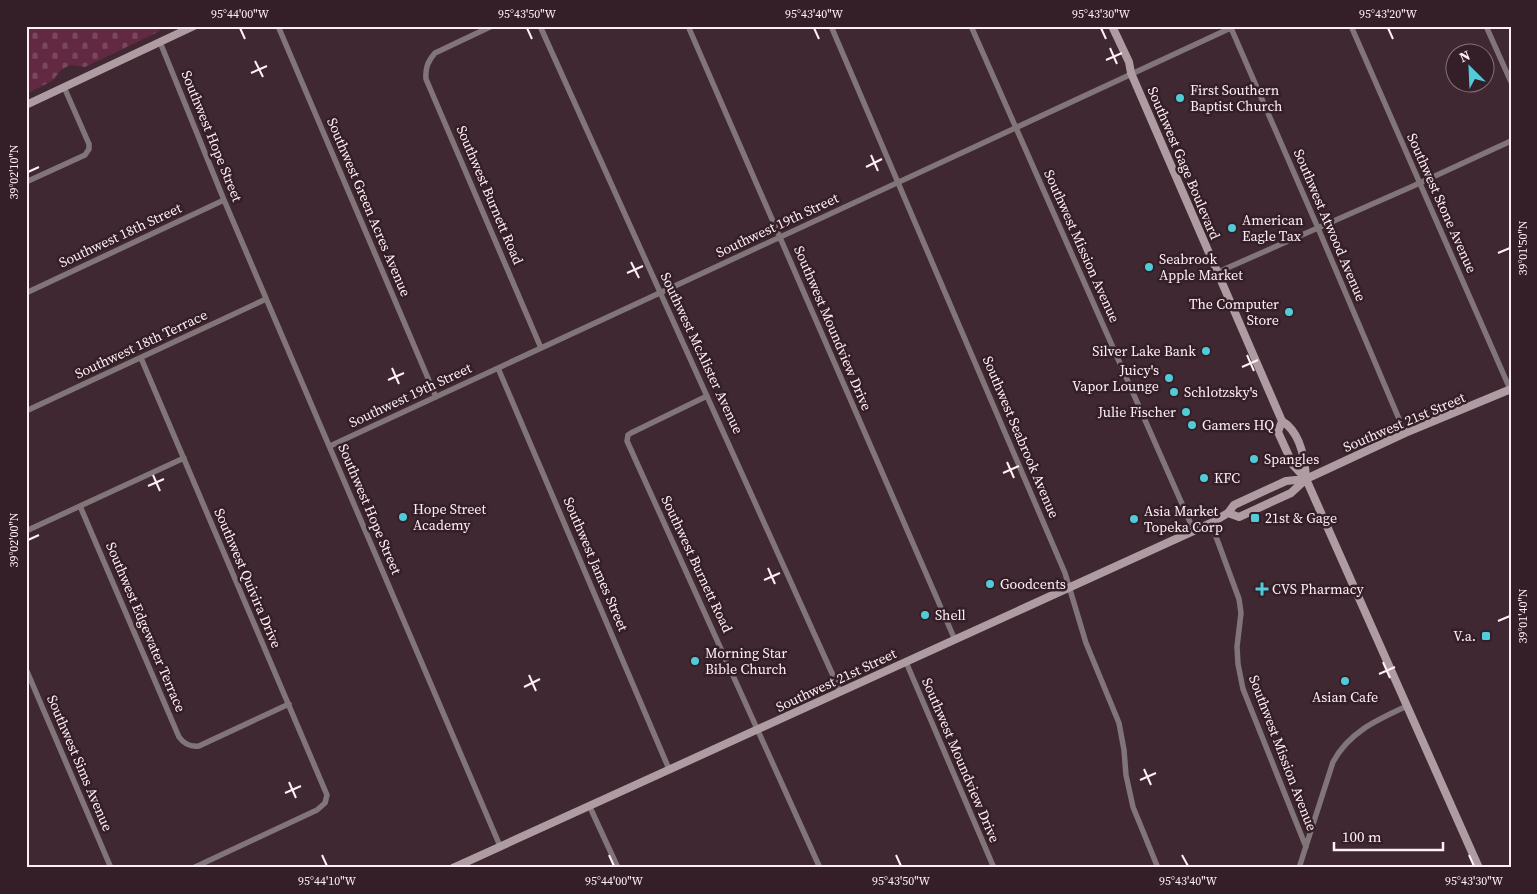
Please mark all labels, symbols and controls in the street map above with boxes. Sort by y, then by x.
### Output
text: 95°44'00"W [211,6,269,22]
text: 95°43'50"W [498,6,556,22]
text: 95°43'40"W [785,6,843,22]
text: 95°43'30"W [1072,6,1130,22]
text: 95°43'20"W [1359,6,1417,22]
north arrow [1444,42,1494,92]
text: N [1456,45,1473,67]
street label: Southwest Hope Street [177,67,248,205]
place label: First Southern Baptist Church [1190,80,1283,116]
street label: Southwest Gage Boulevard [1143,84,1225,243]
marker: First Southern Baptist Church [1174,92,1186,104]
street label: Southwest Green Acres Avenue [322,115,416,299]
street label: Southwest Burnett Road [452,122,528,268]
street label: Southwest Stone Avenue [1402,130,1482,276]
text: 39°02'10"N [6,144,22,200]
street label: Southwest Atwood Avenue [1289,146,1371,304]
street label: Southwest Mission Avenue [1039,166,1125,326]
street label: Southwest 19th Street [712,188,842,262]
street label: Southwest 18th Street [55,198,185,272]
place label: American Eagle Tax [1242,210,1304,246]
text: 39°01'50"N [1515,220,1531,276]
marker: American Eagle Tax [1226,222,1238,234]
street label: Southwest Moundview Drive [789,243,877,413]
place label: Seabrook Apple Market [1159,249,1243,285]
marker: Seabrook Apple Market [1143,261,1155,273]
street label: Southwest McAlister Avenue [656,269,748,437]
place label: The Computer Store [1189,294,1279,330]
street label: Southwest 18th Terrace [71,304,211,384]
marker: The Computer Store [1283,306,1295,318]
place label: Silver Lake Bank [1092,341,1196,361]
marker: Silver Lake Bank [1200,345,1212,357]
street label: Southwest Seabrook Avenue [978,353,1064,521]
street label: Southwest 19th Street [345,358,475,432]
place label: Juicy's Vapor Lounge [1072,360,1159,396]
marker: Juicy's Vapor Lounge [1163,372,1175,384]
place label: Schlotzsky's [1184,382,1258,402]
marker: Schlotzsky's [1168,386,1180,398]
street label: Southwest 21st Street [1340,387,1469,457]
place label: Julie Fischer [1097,402,1176,422]
marker: Julie Fischer [1180,406,1192,418]
place label: Gamers HQ [1202,415,1274,435]
marker: Gamers HQ [1186,419,1198,431]
street label: Southwest Hope Street [333,441,407,578]
place label: Spangles [1264,449,1319,469]
marker: Spangles [1248,453,1260,465]
place label: KFC [1214,468,1240,488]
marker: KFC [1198,472,1210,484]
street label: Southwest Burnett Road [656,492,738,636]
street label: Southwest James Street [559,494,634,635]
place label: Hope Street Academy [413,499,487,535]
place label: Asia Market Topeka Corp [1144,501,1223,537]
street label: Southwest Quivira Drive [209,505,287,651]
place label: 21st & Gage [1265,508,1337,528]
marker: Hope Street Academy [397,511,409,523]
text: 39°02'00"N [6,512,22,568]
marker: 21st & Gage [1249,512,1261,524]
marker: Asia Market Topeka Corp [1128,513,1140,525]
street label: Southwest Edgewater Terrace [101,539,191,715]
place label: Goodcents [1000,574,1066,594]
marker: Goodcents [984,578,996,590]
place label: CVS Pharmacy [1272,579,1364,599]
marker: CVS Pharmacy [1256,583,1268,595]
text: 39°01'40"N [1515,588,1531,644]
place label: Shell [935,605,966,625]
marker: Shell [919,609,931,621]
place label: V.a. [1453,626,1476,646]
marker: V.a. [1480,630,1492,642]
place label: Morning Star Bible Church [705,643,787,679]
street label: Southwest 21st Street [772,643,900,717]
marker: Morning Star Bible Church [689,655,701,667]
street label: Southwest Mission Avenue [1244,672,1322,834]
street label: Southwest Moundview Drive [917,675,1005,845]
marker: Asian Cafe [1339,675,1351,687]
place label: Asian Cafe [1312,687,1378,707]
street label: Southwest Sims Avenue [42,692,118,834]
scale bar [1334,819,1443,851]
text: 100 m [1342,826,1382,847]
text: 95°44'10"W [298,873,356,889]
text: 95°44'00"W [585,873,643,889]
text: 95°43'50"W [872,873,930,889]
text: 95°43'40"W [1159,873,1217,889]
text: 95°43'30"W [1445,873,1503,889]

